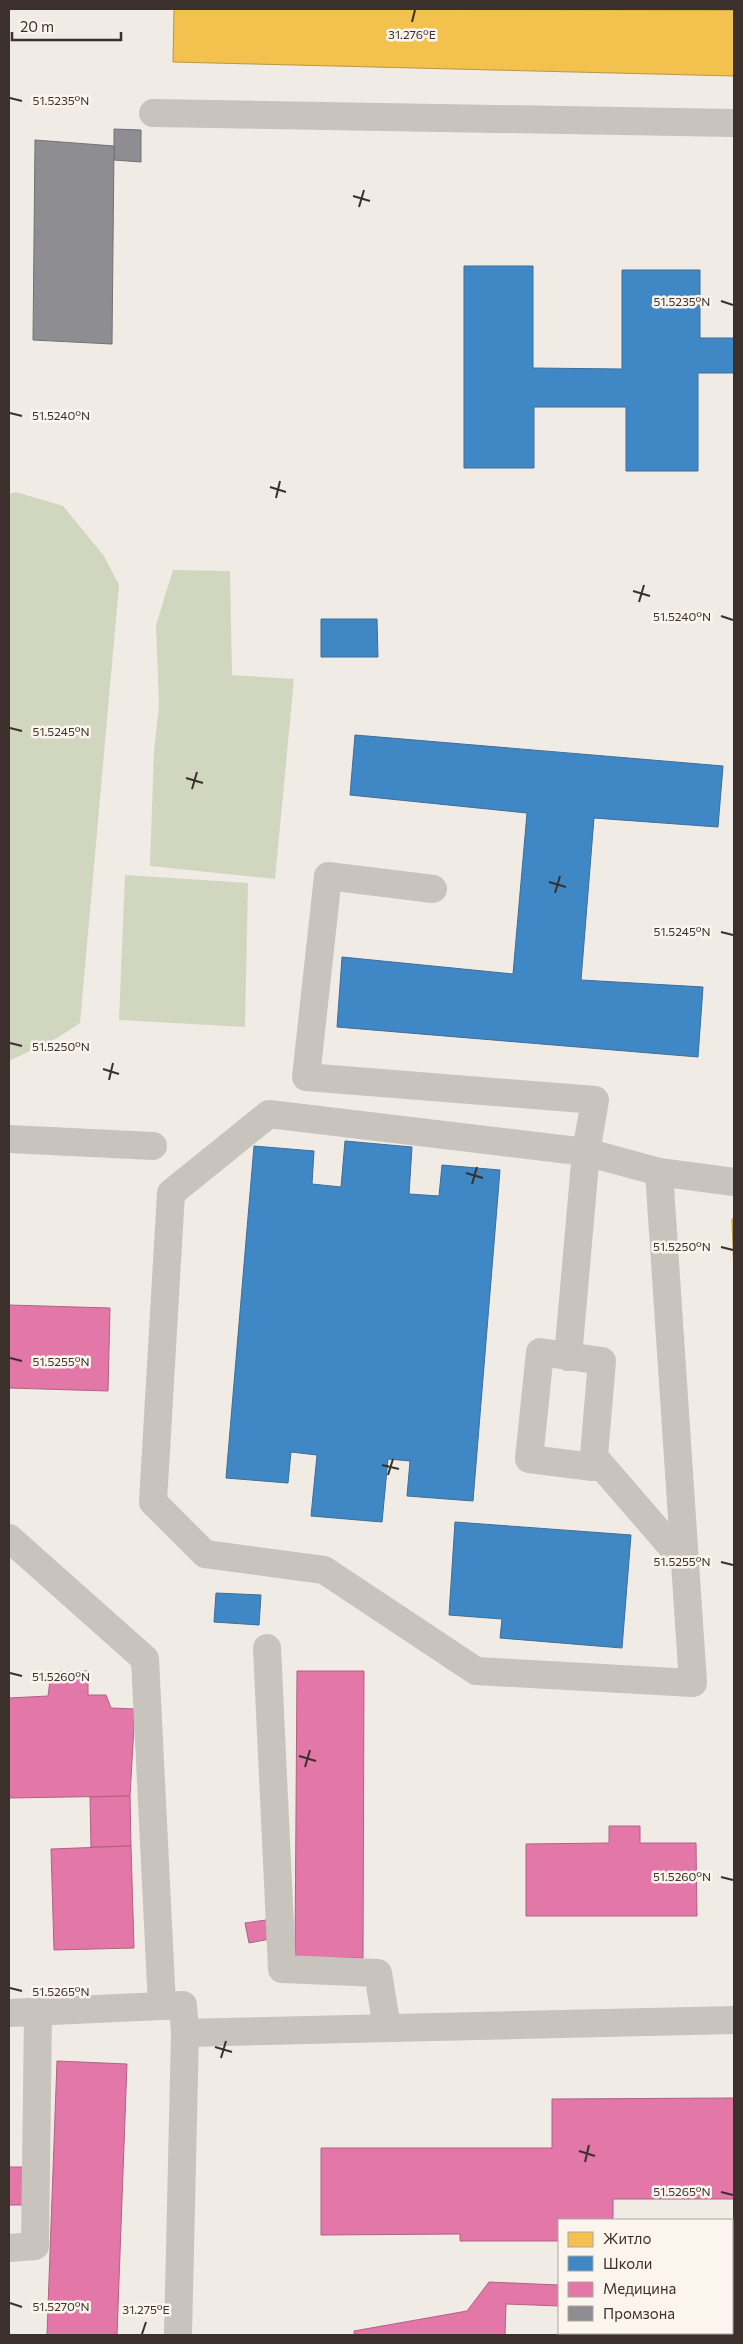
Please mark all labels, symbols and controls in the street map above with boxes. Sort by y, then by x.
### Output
scale bar [12,10,121,42]
text: 20 m [20,17,54,35]
text: 31.276°E [388,27,436,41]
text: 51.5235°N [33,93,89,107]
text: 51.5235°N [654,294,710,308]
text: 51.5240°N [32,408,90,422]
text: 51.5240°N [653,609,711,623]
text: 51.5245°N [33,724,90,738]
text: 51.5245°N [654,924,711,938]
text: 51.5250°N [32,1039,90,1053]
text: 51.5250°N [653,1239,711,1253]
text: 51.5255°N [33,1354,89,1368]
text: 51.5255°N [654,1554,710,1568]
text: 51.5260°N [32,1669,90,1683]
text: 51.5260°N [653,1869,711,1883]
text: 51.5265°N [32,1984,90,1998]
text: 51.5265°N [653,2184,711,2198]
legend [558,2219,733,2334]
text: Житло [603,2229,651,2247]
text: Школи [603,2254,652,2272]
text: Медицина [603,2279,676,2297]
text: 51.5270°N [32,2299,90,2313]
text: 31.275°E [122,2302,170,2316]
text: Промзона [603,2304,675,2322]

